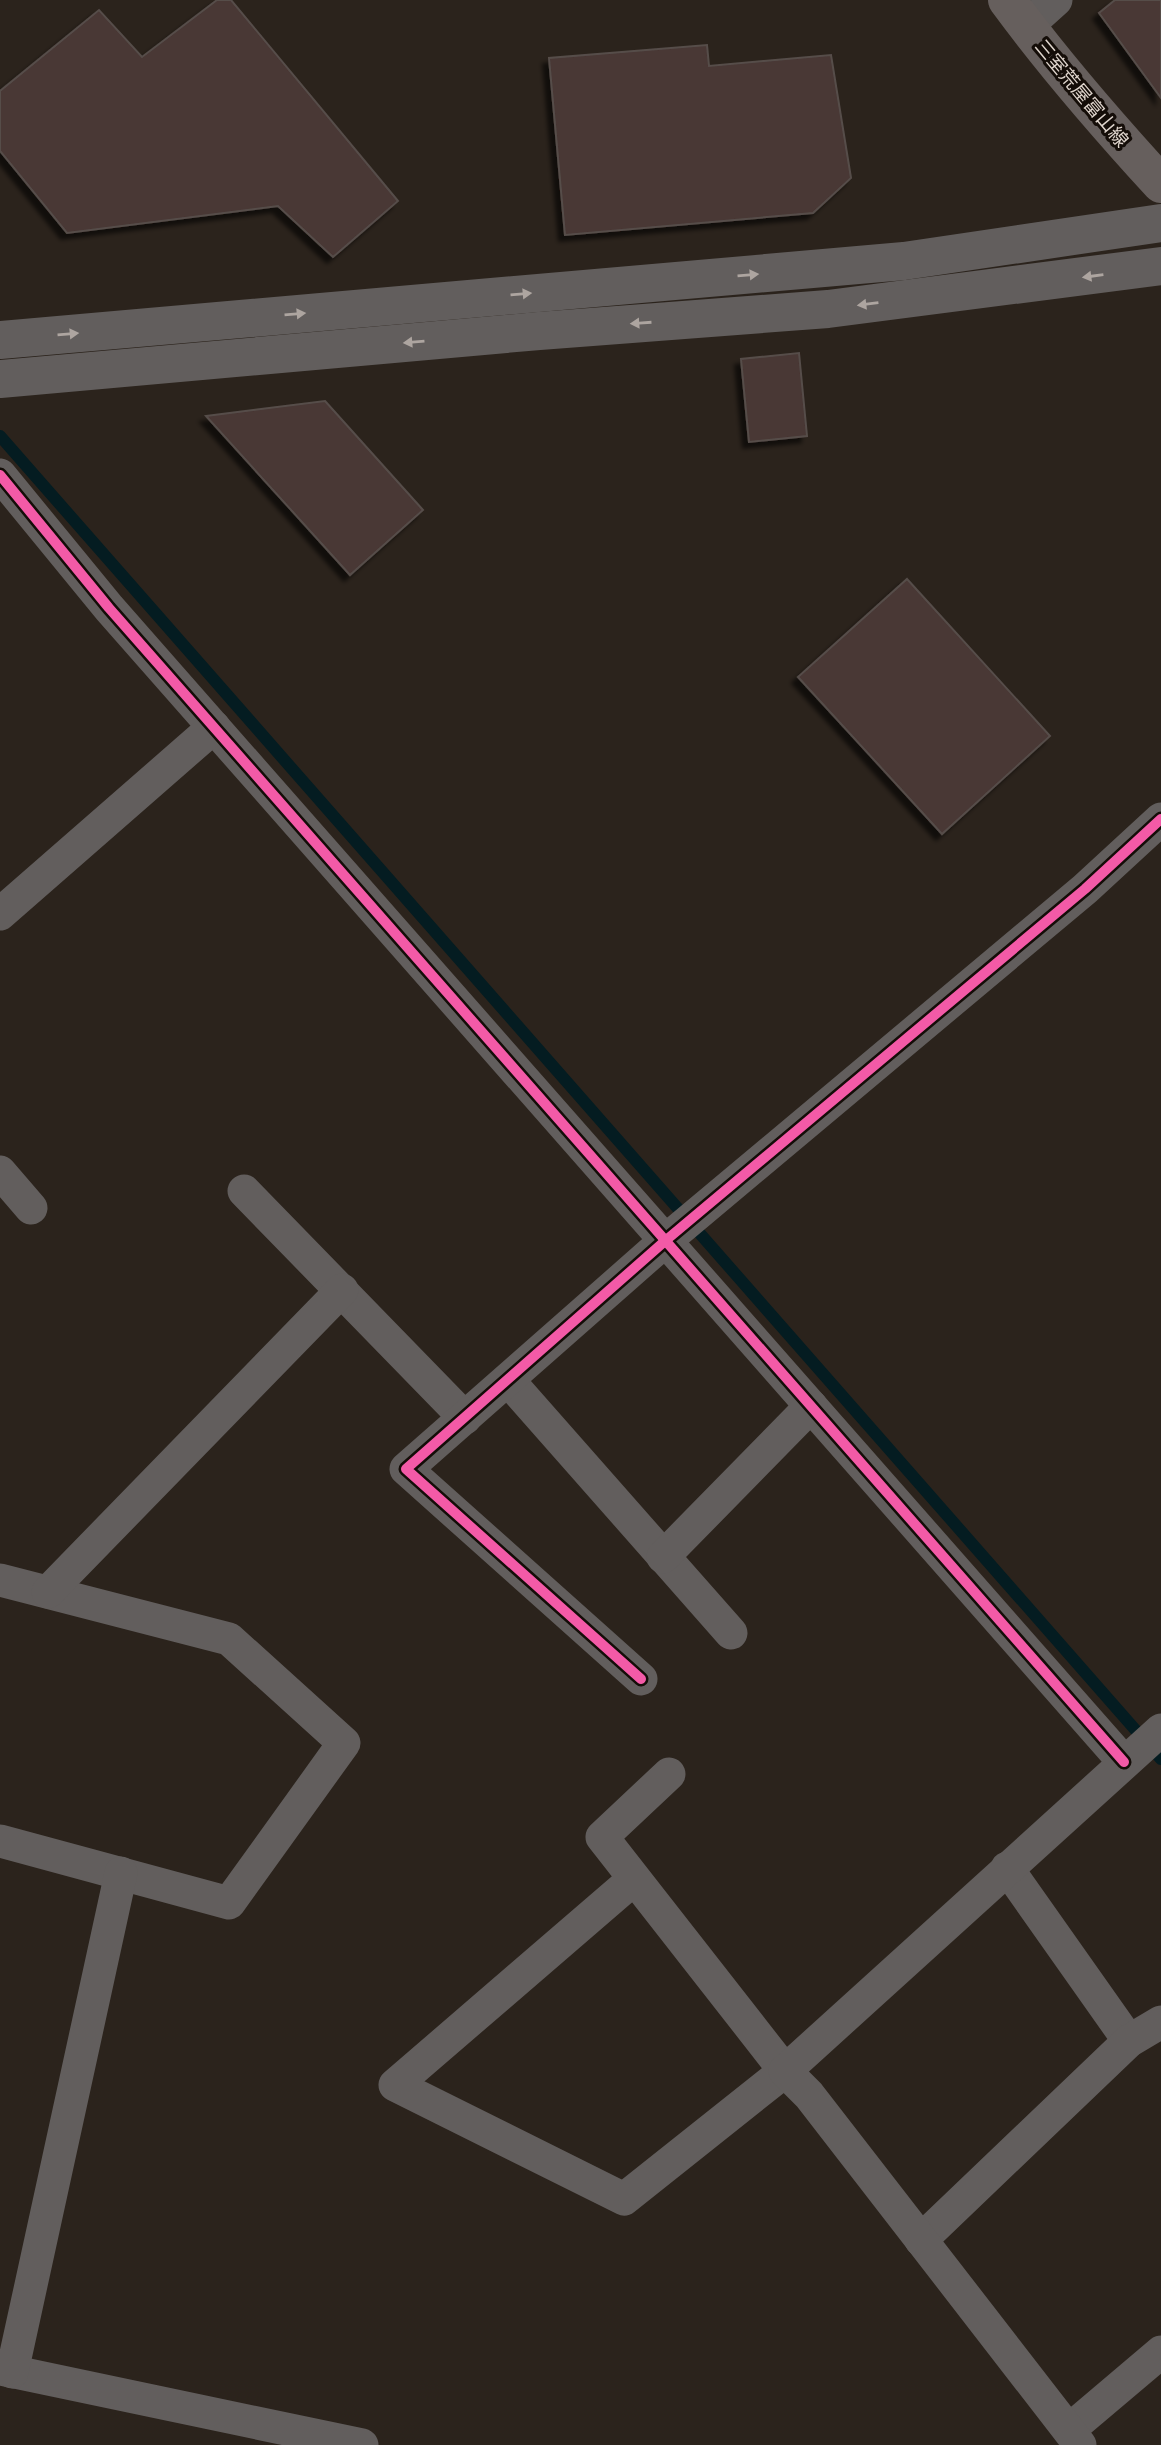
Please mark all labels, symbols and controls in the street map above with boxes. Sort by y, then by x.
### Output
street label: 三室荒屋富山線 [1031,36,1132,151]
one-way arrow [737,269,759,280]
one-way arrow [1082,271,1104,282]
one-way arrow [510,288,532,299]
one-way arrow [857,298,879,309]
one-way arrow [284,308,306,319]
one-way arrow [630,318,652,329]
one-way arrow [57,328,79,339]
one-way arrow [403,337,425,348]

